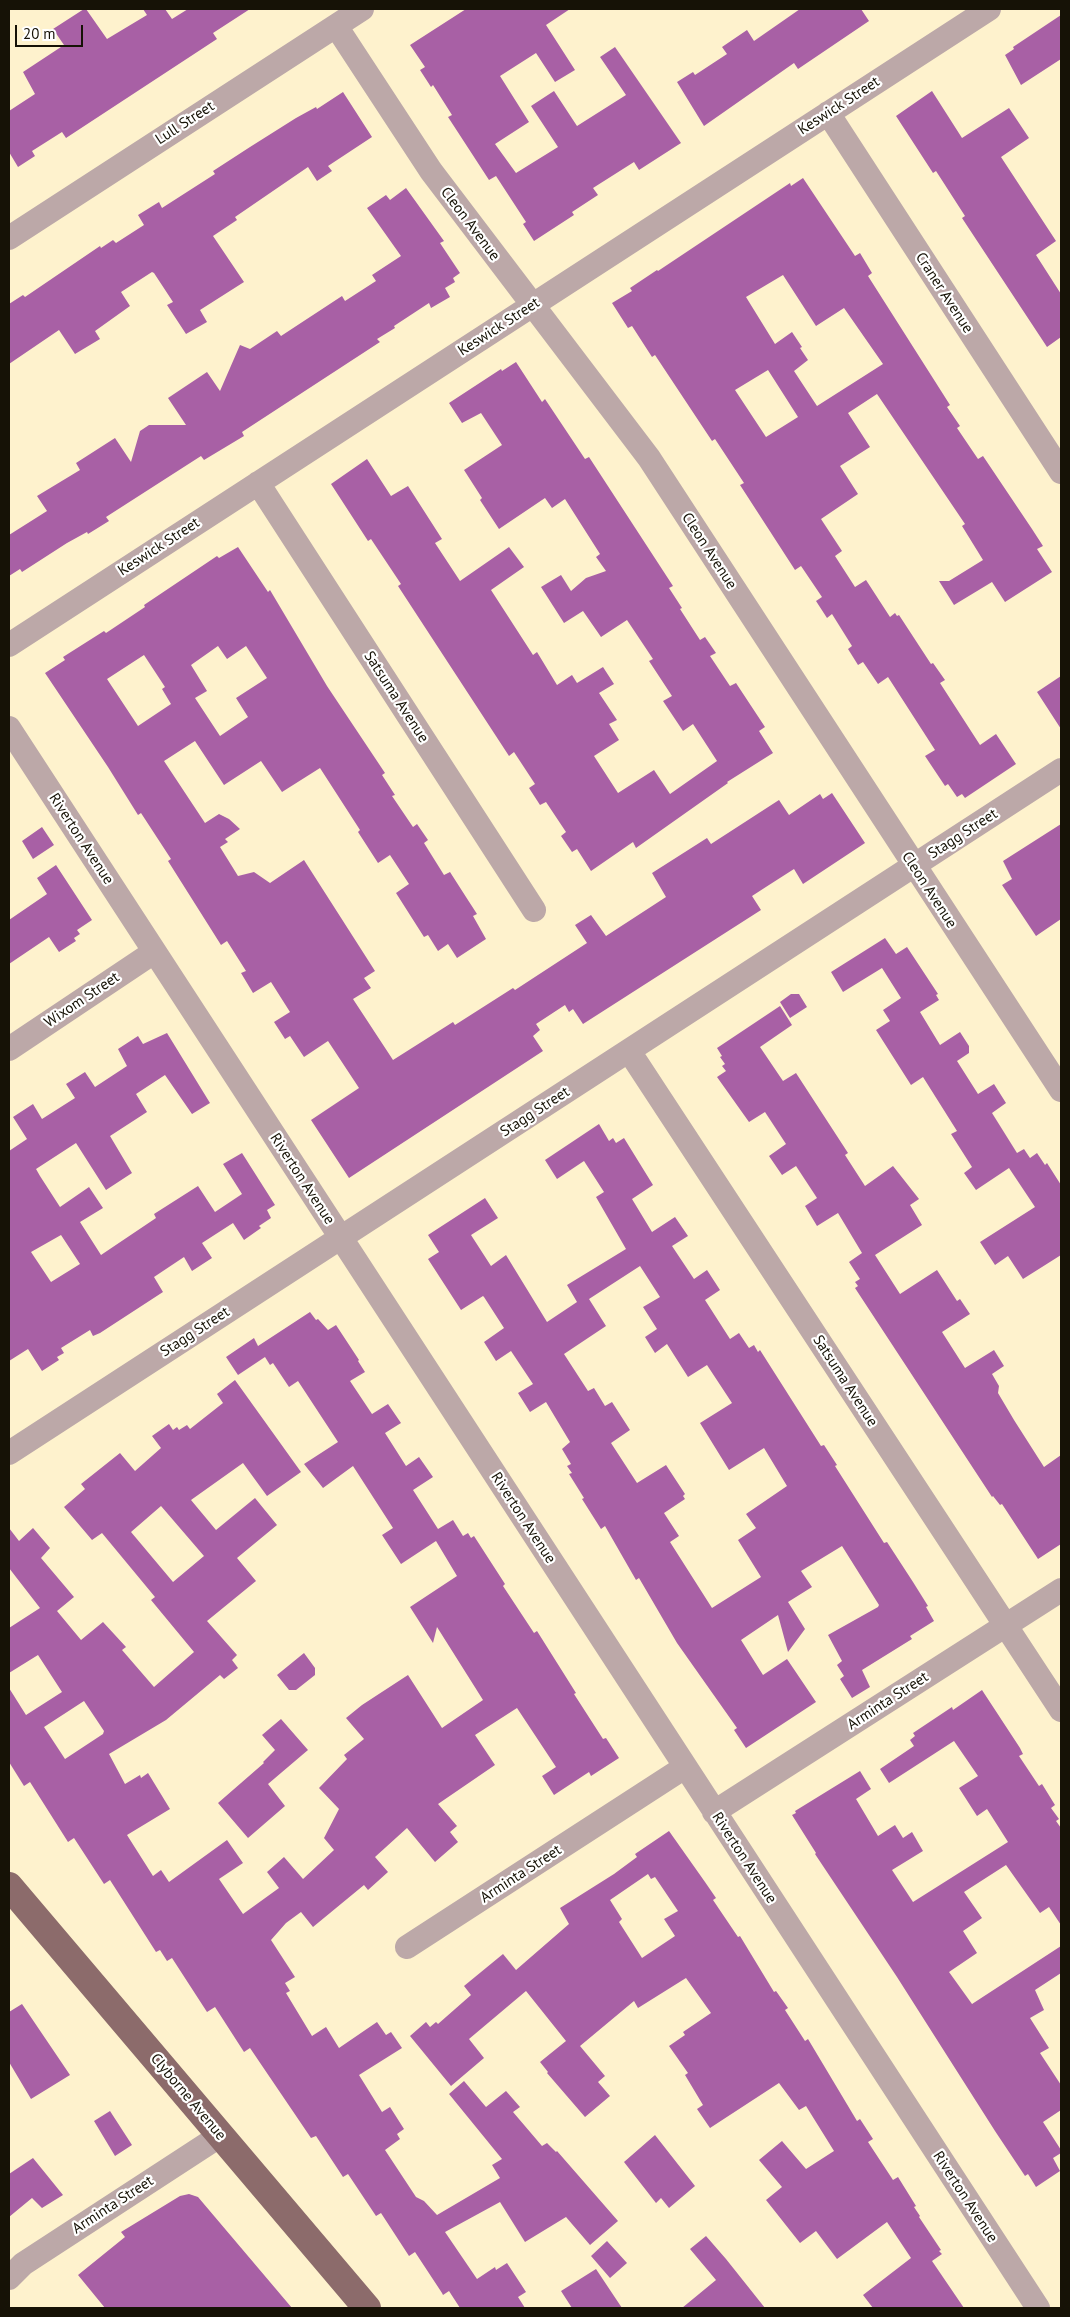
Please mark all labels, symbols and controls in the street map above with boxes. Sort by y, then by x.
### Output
scale bar [18,15,85,47]
text: 20 m [23,24,56,43]
street label: Keswick Street [795,73,883,139]
street label: Lull Street [152,97,218,149]
street label: Cleon Avenue [436,184,504,264]
street label: Craner Avenue [911,249,977,337]
street label: Keswick Street [455,294,543,360]
street label: Cleon Avenue [678,509,740,593]
street label: Keswick Street [115,514,203,580]
street label: Satsuma Avenue [360,648,432,746]
street label: Riverton Avenue [45,790,117,888]
street label: Stagg Street [925,805,1001,863]
street label: Cleon Avenue [898,848,960,932]
street label: Wixom Street [41,968,123,1032]
street label: Stagg Street [497,1083,573,1141]
street label: Riverton Avenue [266,1130,338,1228]
street label: Stagg Street [157,1303,233,1361]
street label: Satsuma Avenue [809,1332,881,1430]
street label: Riverton Avenue [487,1469,559,1567]
street label: Arminta Street [844,1668,932,1734]
street label: Riverton Avenue [708,1809,780,1907]
street label: Arminta Street [477,1841,565,1907]
street label: Clyborne Avenue [146,2050,230,2144]
street label: Riverton Avenue [929,2148,1001,2246]
street label: Arminta Street [69,2172,157,2238]

